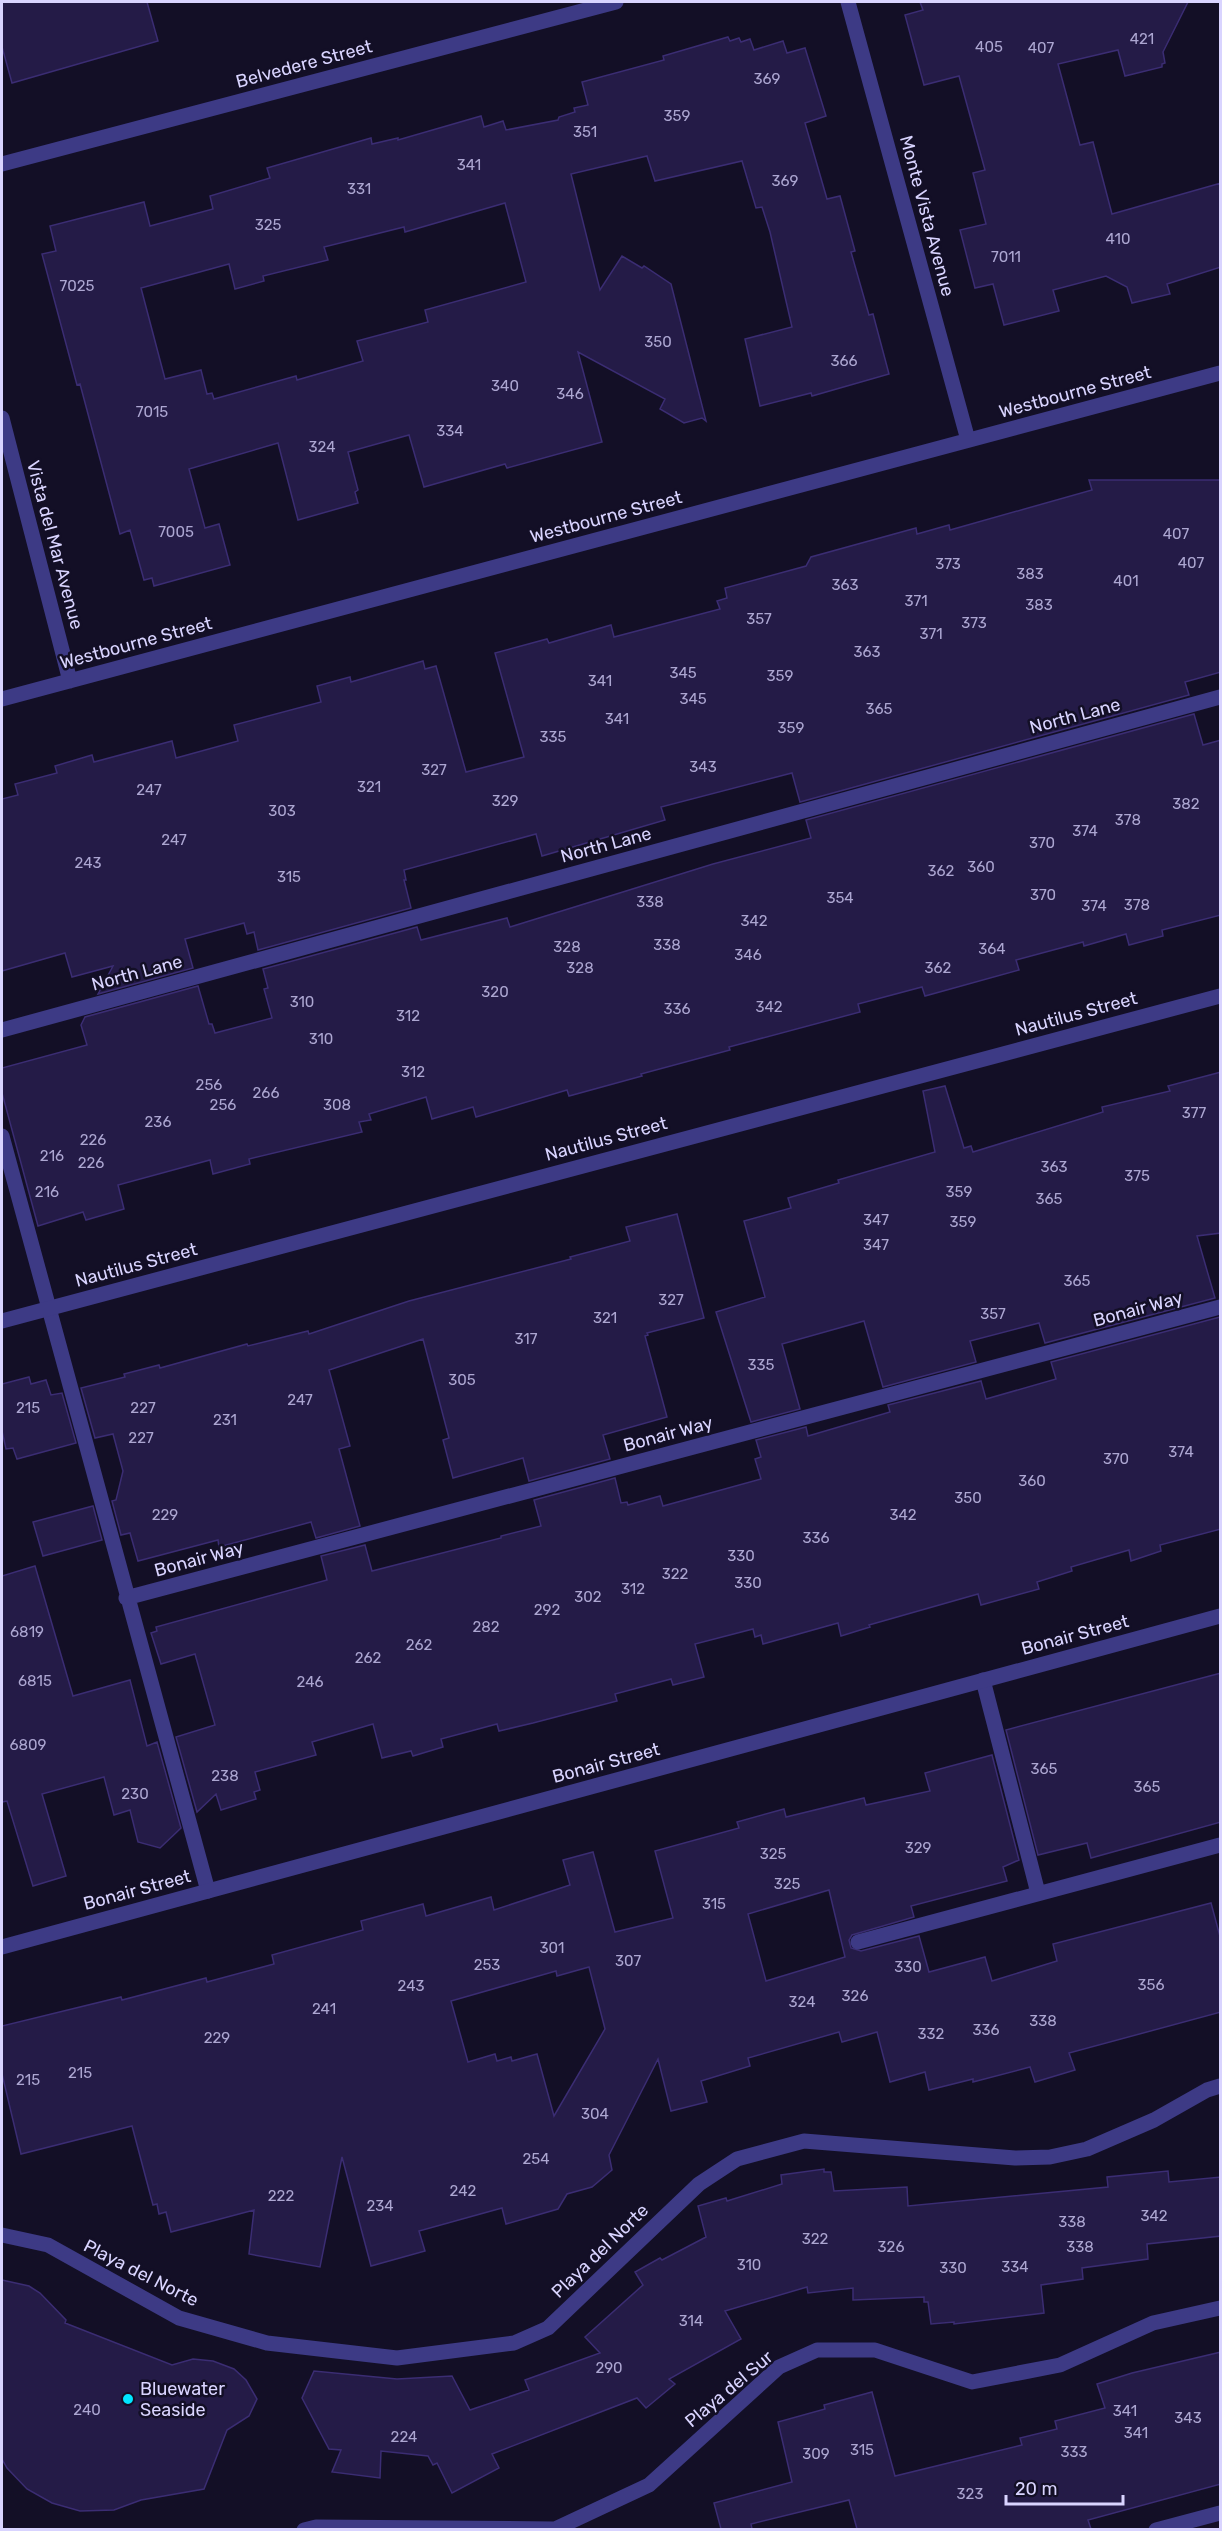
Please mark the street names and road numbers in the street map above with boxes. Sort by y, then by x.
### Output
street label: Belvedere Street [233,35,375,93]
street label: Monte Vista Avenue [895,133,959,299]
street label: Westbourne Street [997,361,1153,423]
street label: Vista del Mar Avenue [22,458,88,632]
street label: Westbourne Street [528,486,684,548]
street label: Westbourne Street [58,612,214,674]
street label: North Lane [1027,693,1123,739]
street label: North Lane [558,822,654,868]
street label: North Lane [89,950,185,996]
street label: Nautilus Street [1013,987,1139,1041]
street label: Nautilus Street [543,1112,669,1166]
street label: Nautilus Street [73,1238,199,1292]
street label: Bonair Way [1091,1286,1185,1332]
street label: Bonair Way [621,1411,715,1457]
street label: Bonair Way [152,1536,246,1582]
street label: Bonair Street [1019,1610,1131,1660]
street label: Bonair Street [550,1738,662,1788]
street label: Bonair Street [81,1865,193,1915]
street label: Playa del Norte [547,2199,653,2303]
street label: Playa del Norte [80,2235,202,2311]
street label: Playa del Sur [681,2346,778,2432]

